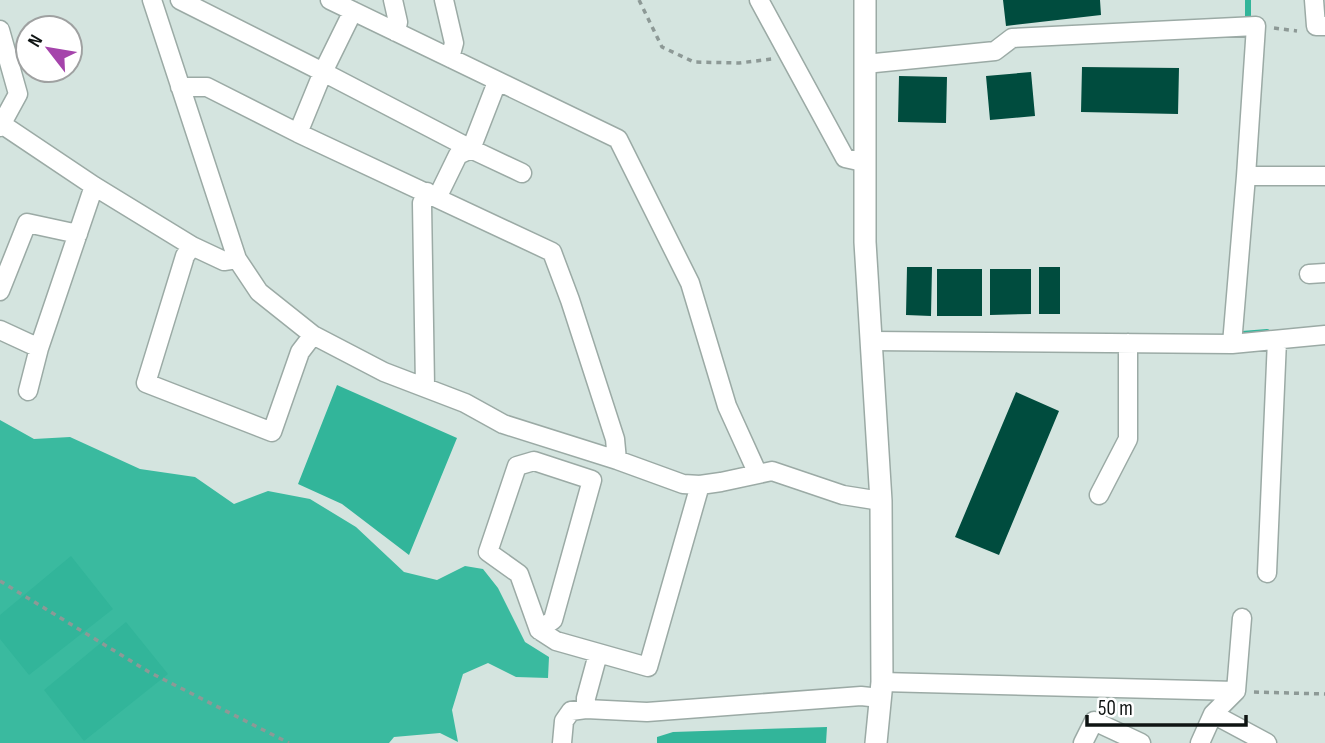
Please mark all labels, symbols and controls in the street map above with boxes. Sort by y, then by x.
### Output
north arrow [14,14,84,84]
text: N [23,31,48,51]
scale bar [1087,684,1246,728]
text: 50 m [1098,696,1133,721]

